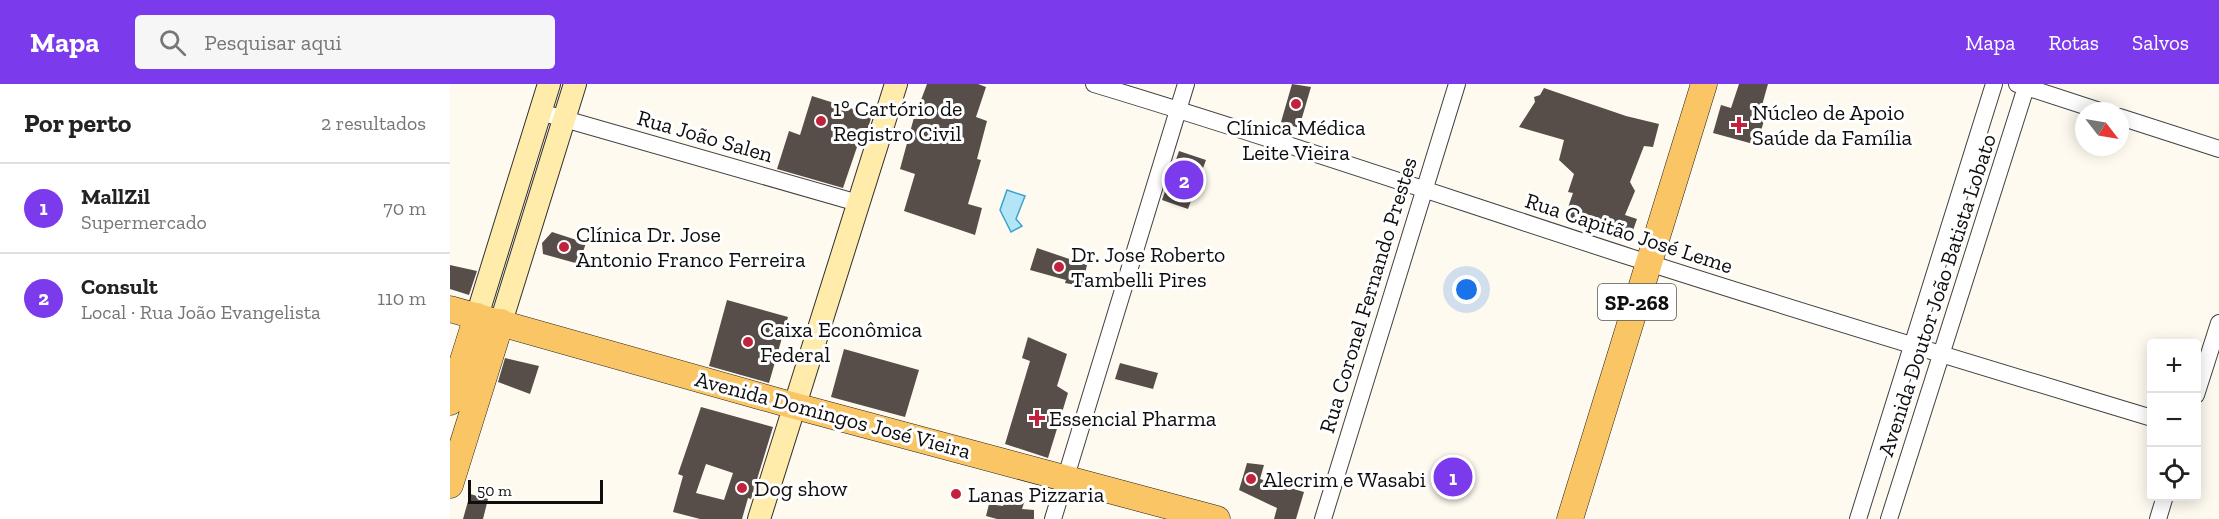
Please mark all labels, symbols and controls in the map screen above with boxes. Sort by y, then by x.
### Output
search box [135,15,555,69]
text: Mapa [30,26,99,59]
icon: search [156,26,189,59]
text: Pesquisar aqui [204,29,342,56]
text: Mapa [1965,30,2015,55]
text: Rotas [2048,30,2099,55]
text: Salvos [2132,30,2189,55]
place label: 1° Cartório de Registro Civil [833,95,962,147]
marker: Clínica Médica Leite Vieira [1289,97,1303,111]
place label: Núcleo de Apoio Saúde da Família [1752,99,1913,151]
north arrow [2075,102,2129,156]
street label: Rua João Salen [634,104,776,168]
text: Por perto [24,107,131,139]
text: 2 resultados [321,111,426,135]
marker: 1° Cartório de Registro Civil [814,114,828,128]
place label: Clínica Médica Leite Vieira [1226,114,1366,166]
marker: Núcleo de Apoio Saúde da Família [1730,116,1748,134]
street label: Avenida Doutor João Batista Lobato [1872,130,2002,460]
street label: Rua Coronel Fernando Prestes [1313,154,1423,436]
pin: 2 [1164,158,1204,202]
text: MallZil [81,183,150,210]
street label: Rua Capitão José Leme [1522,187,1736,279]
text: 1 [39,196,48,220]
text: 70 m [383,196,426,220]
text: Supermercado [81,210,207,234]
place label: Clínica Dr. Jose Antonio Franco Ferreira [576,221,806,273]
marker: Clínica Dr. Jose Antonio Franco Ferreira [557,240,571,254]
place label: Dr. Jose Roberto Tambelli Pires [1071,241,1225,293]
marker: Dr. Jose Roberto Tambelli Pires [1052,260,1066,274]
text: Consult [81,273,158,300]
your location [1452,275,1481,304]
road number: SP-268 [1598,284,1676,320]
text: 2 [38,286,49,310]
text: 110 m [377,286,426,310]
text: Local · Rua João Evangelista [81,300,321,324]
place label: Caixa Econômica Federal [760,316,923,368]
marker: Caixa Econômica Federal [741,335,755,349]
map controls [2147,339,2201,501]
button: + [2147,339,2201,393]
street label: Avenida Domingos José Vieira [692,365,974,465]
button: − [2147,393,2201,447]
place label: Essencial Pharma [1049,405,1217,432]
marker: Essencial Pharma [1030,411,1044,425]
button: locate [2147,447,2201,501]
pin: 1 [1434,454,1472,500]
place label: Alecrim e Wasabi [1263,466,1426,493]
marker: Alecrim e Wasabi [1244,472,1258,486]
place label: Dog show [754,475,848,502]
scale bar [468,477,603,504]
text: 50 m [477,481,512,500]
marker: Dog show [735,481,749,495]
place label: Lanas Pizzaria [968,481,1105,508]
marker: Lanas Pizzaria [949,487,963,501]

